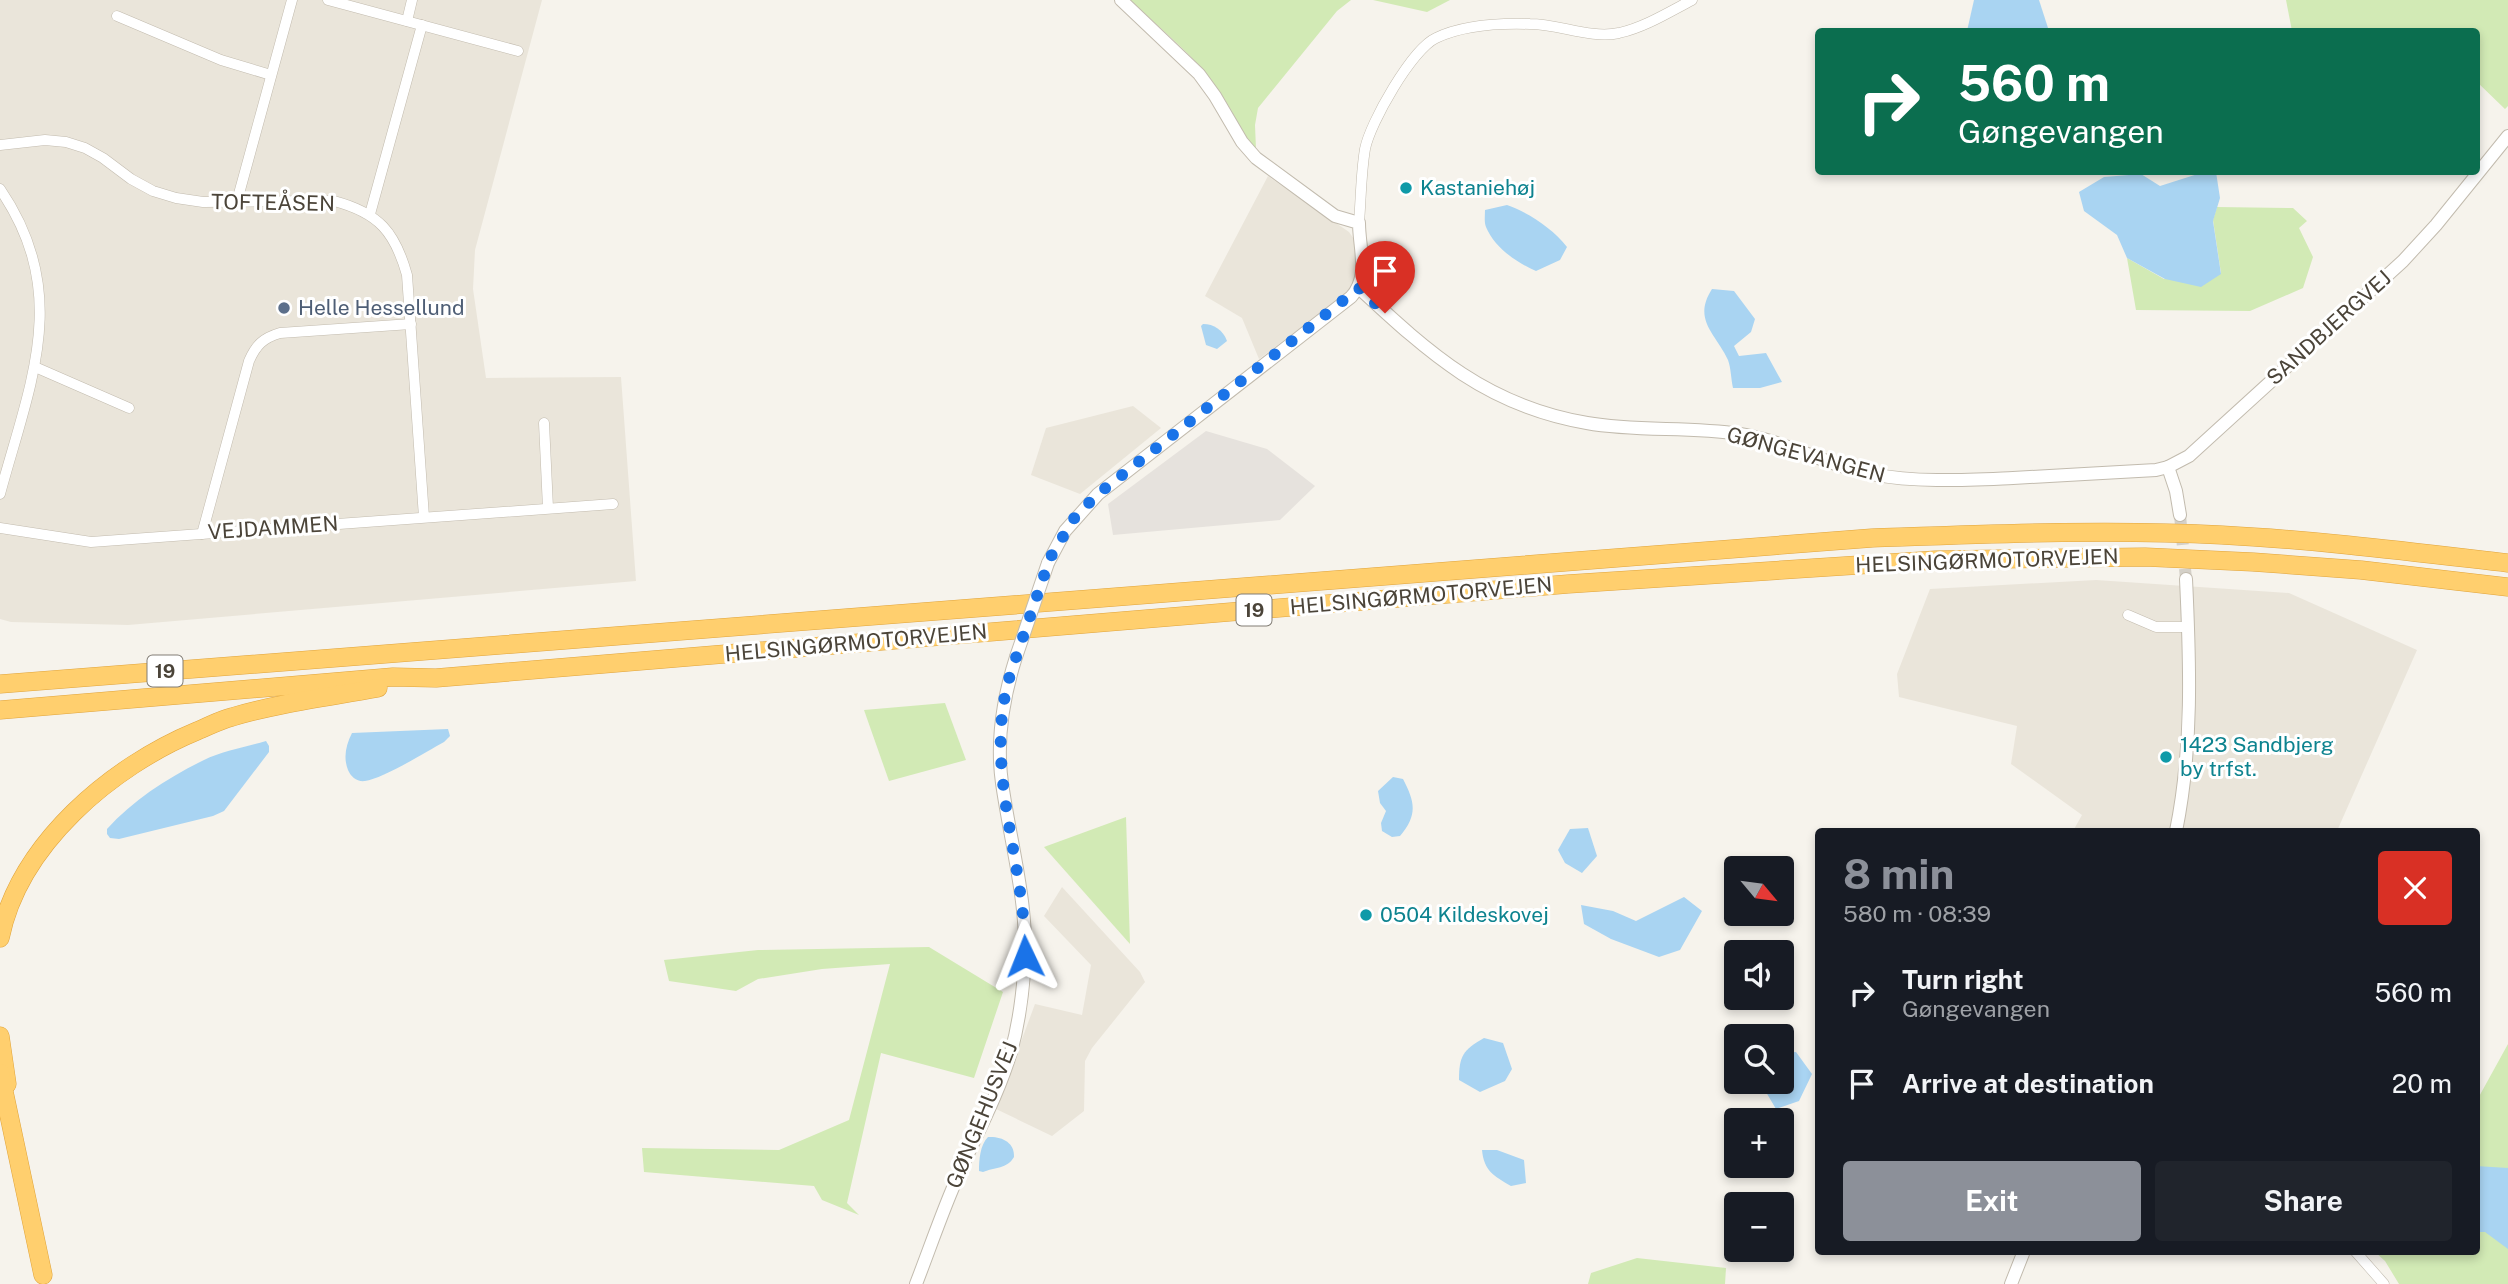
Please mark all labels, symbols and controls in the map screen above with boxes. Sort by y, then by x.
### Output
text: 560 m [1958,54,2110,112]
icon: right [1843,56,1934,147]
text: Gøngevangen [1958,113,2164,150]
place label: Kastaniehøj [1420,175,1535,200]
marker: Kastaniehøj [1398,180,1414,196]
street label: TOFTEÅSEN [211,188,335,216]
pin [1355,241,1415,313]
icon: arrive [1366,252,1404,290]
street label: SANDBJERGVEJ [2261,265,2396,390]
place label: Helle Hessellund [298,295,465,320]
marker: Helle Hessellund [276,300,292,316]
street label: GØNGEVANGEN [1724,421,1888,488]
street label: VEJDAMMEN [207,510,339,545]
street label: HELSINGØRMOTORVEJEN [1855,543,2119,578]
street label: HELSINGØRMOTORVEJEN [1289,572,1553,619]
road number: 19 [1236,594,1272,625]
street label: HELSINGØRMOTORVEJEN [724,619,988,666]
road number: 19 [148,656,182,686]
place label: 1423 Sandbjerg by trfst. [2180,732,2334,781]
marker: 1423 Sandbjerg by trfst. [2158,749,2174,765]
text: 8 min [1843,849,1955,898]
button: close [2378,851,2452,925]
north arrow [1724,856,1794,926]
map controls [1724,856,1794,1262]
text: 580 m · 08:39 [1843,900,1991,927]
place label: 0504 Kildeskovej [1380,902,1549,927]
marker: 0504 Kildeskovej [1358,907,1374,923]
position arrow [988,919,1062,993]
button: sound [1724,940,1794,1010]
text: Turn right [1902,964,2024,995]
icon: right [1843,974,1881,1012]
text: 560 m [2375,977,2452,1008]
text: Gøngevangen [1902,995,2050,1022]
button: search [1724,1024,1794,1094]
street label: GØNGEHUSVEJ [941,1038,1022,1192]
icon: arrive [1843,1065,1881,1103]
text: Arrive at destination [1902,1068,2154,1099]
text: 20 m [2392,1068,2452,1099]
button: + [1724,1108,1794,1178]
button: Exit [1843,1161,2141,1241]
button: Share [2155,1161,2452,1241]
button: − [1724,1192,1794,1262]

